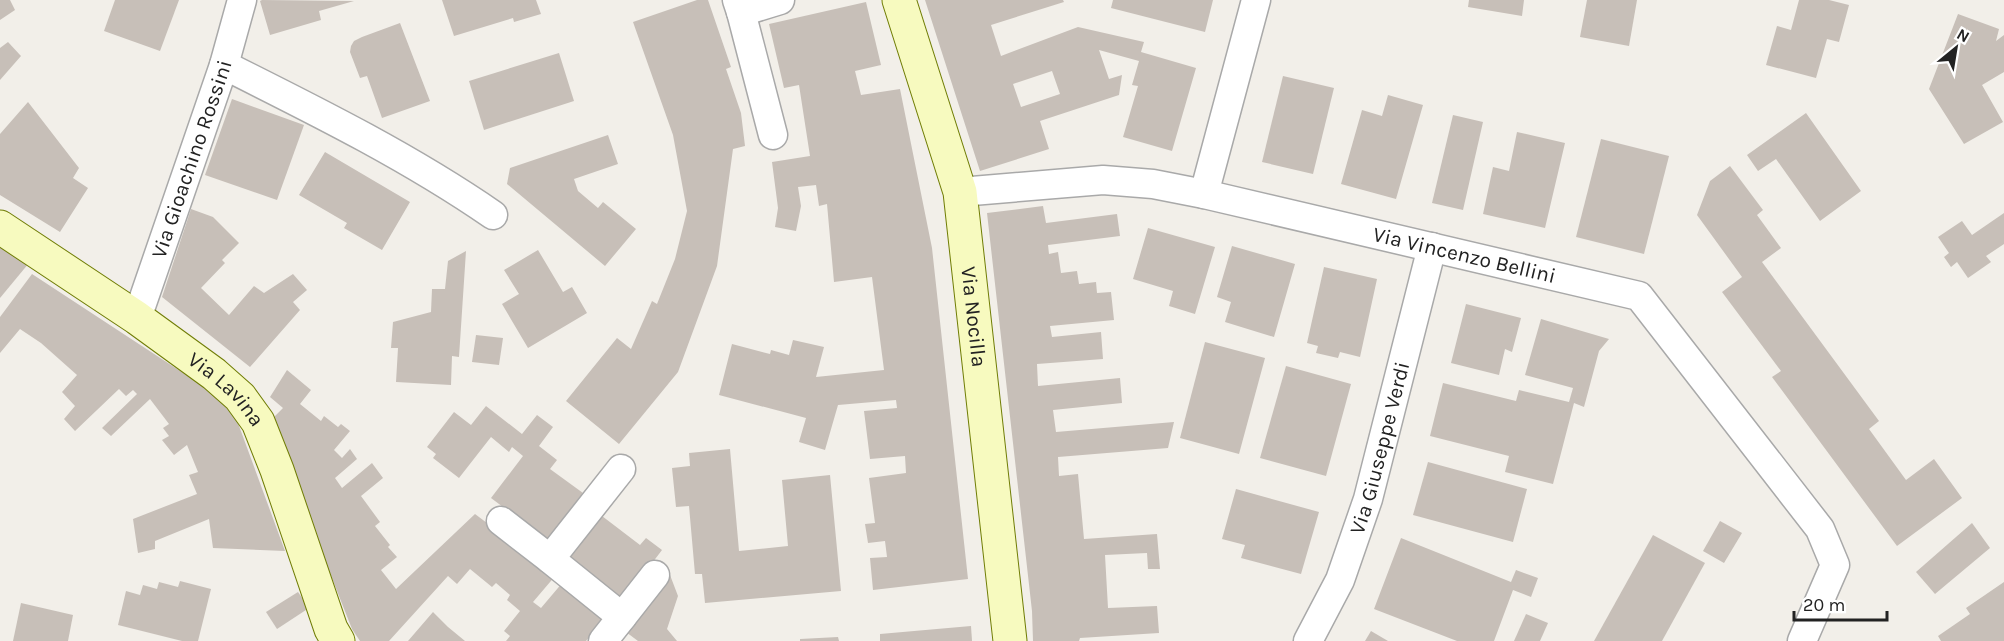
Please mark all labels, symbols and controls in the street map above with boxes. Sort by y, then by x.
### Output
north arrow [1926,18,1986,78]
text: N [1954,24,1973,47]
street label: Via Gioachino Rossini [146,57,237,261]
street label: Via Vincenzo Bellini [1371,222,1558,288]
street label: Via Nocilla [956,265,991,368]
street label: Via Lavina [183,347,269,431]
street label: Via Giuseppe Verdi [1345,359,1414,537]
scale bar [1794,584,1887,622]
text: 20 m [1803,594,1845,616]

